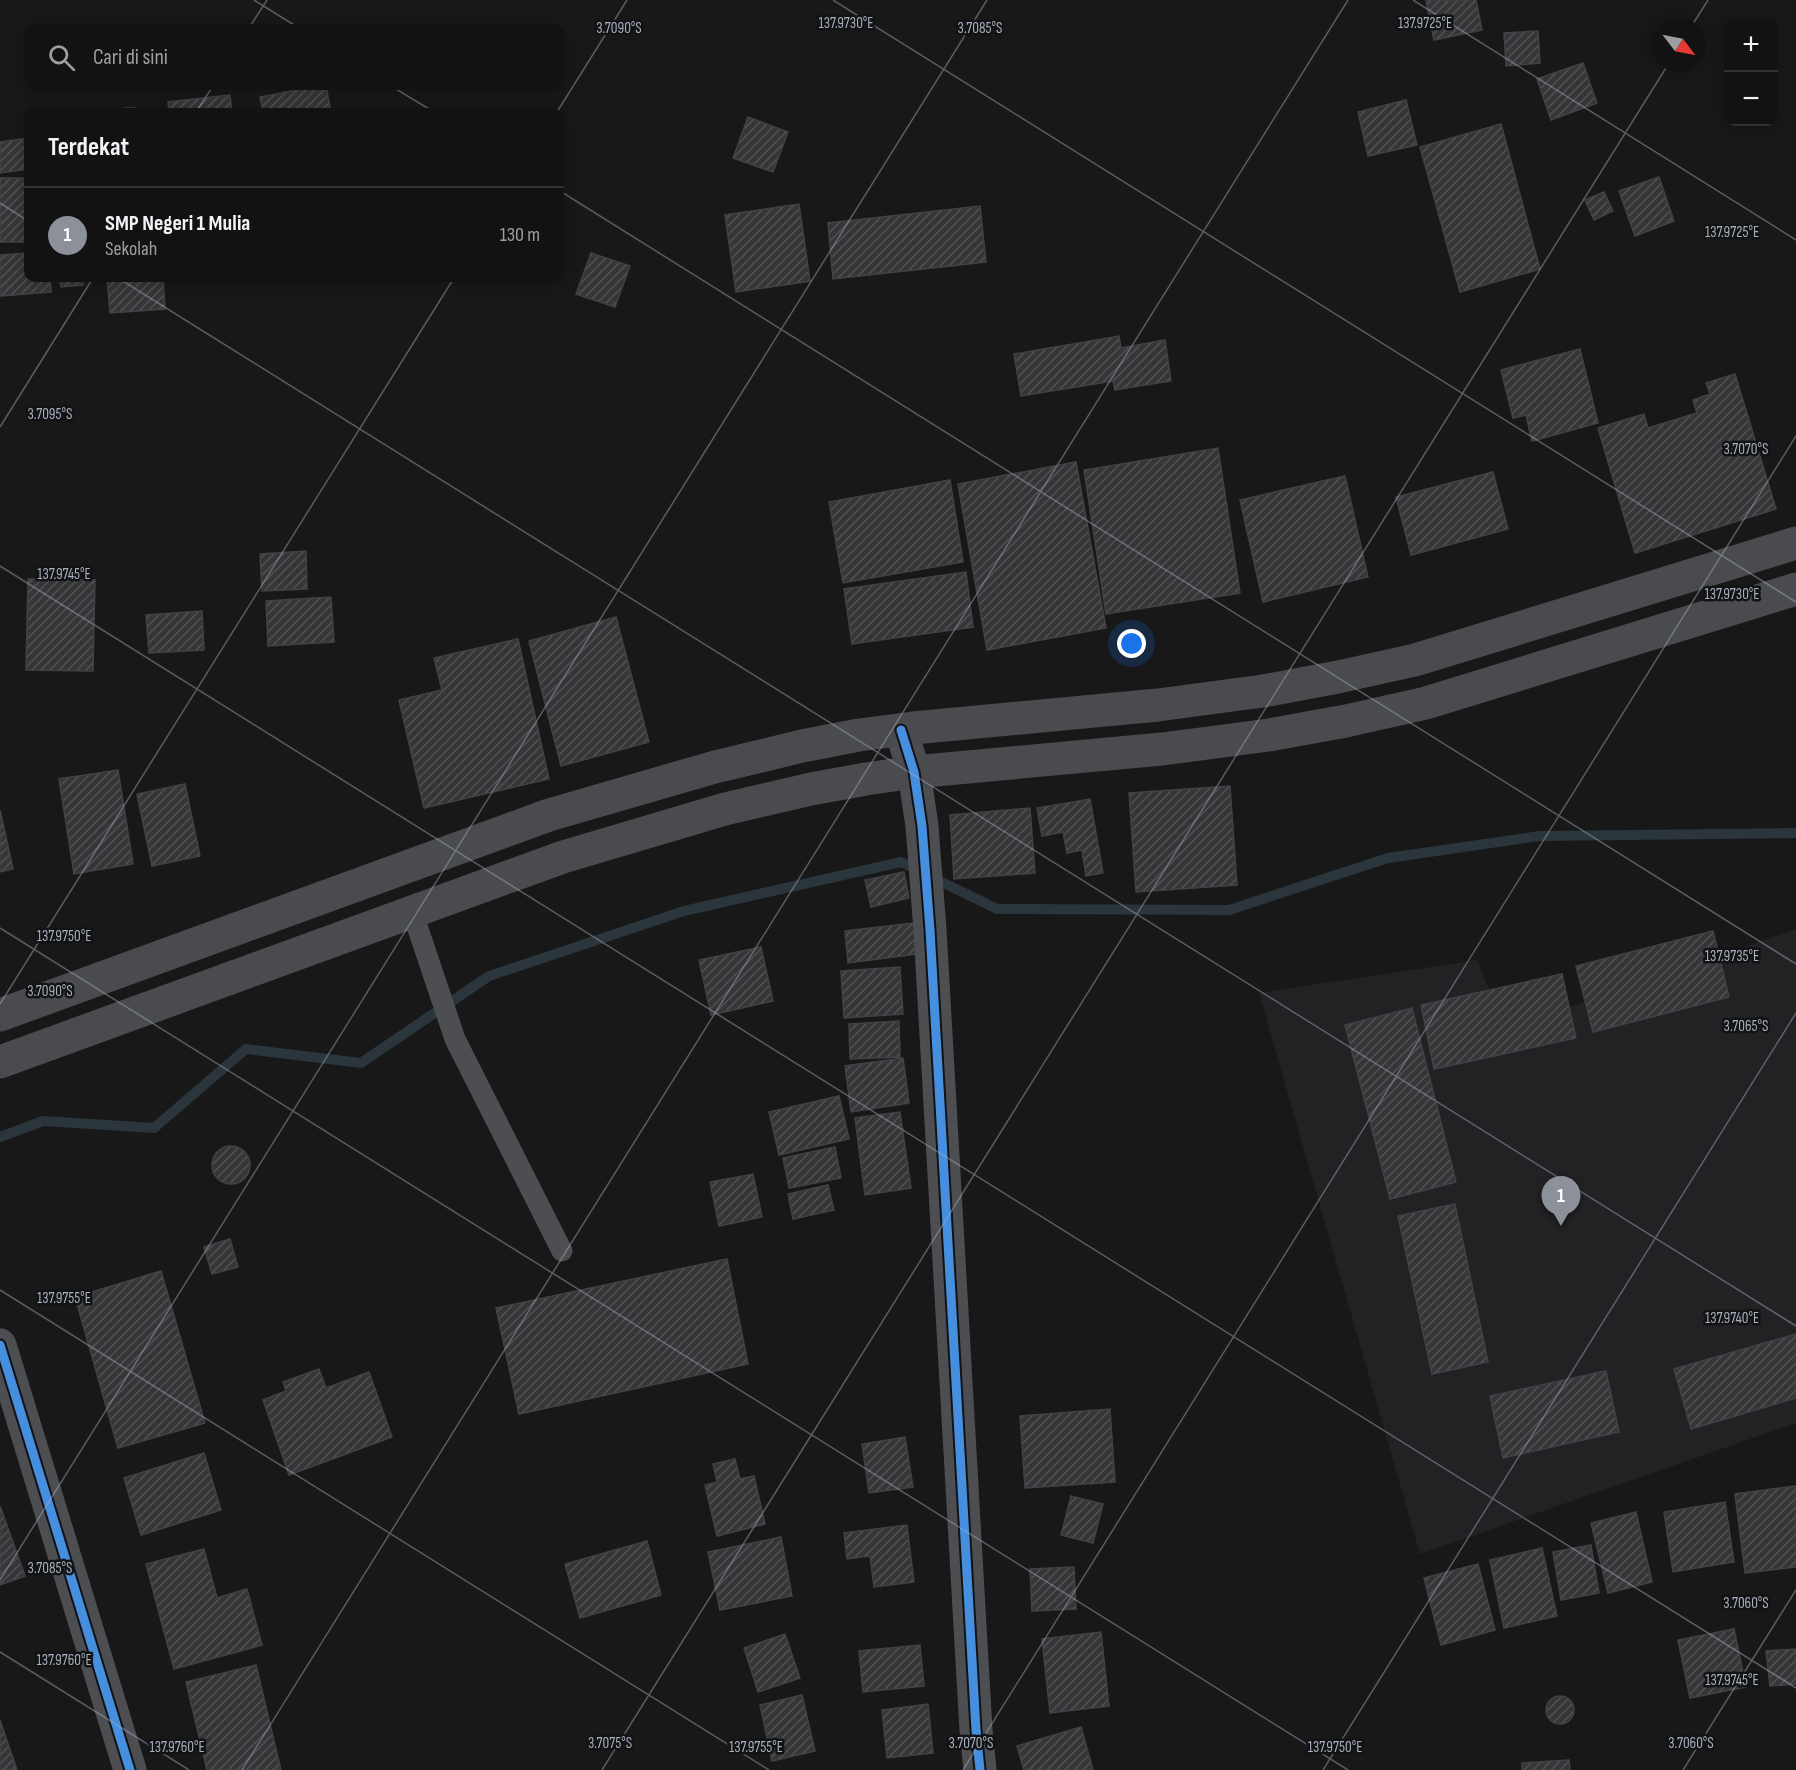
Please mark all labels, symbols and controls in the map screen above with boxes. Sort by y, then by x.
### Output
text: 137.9730°E [819,14,873,33]
text: 137.9725°E [1398,14,1452,33]
north arrow [1652,18,1706,72]
map controls [1724,18,1778,126]
button: + [1724,18,1778,72]
text: 3.7090°S [596,19,642,38]
text: 3.7085°S [958,19,1002,38]
search box [24,24,564,90]
icon: search [45,41,78,74]
text: Cari di sini [93,44,168,71]
button: − [1724,72,1778,126]
text: Terdekat [48,132,129,163]
text: SMP Negeri 1 Mulia [105,210,250,237]
text: 1 [64,223,71,247]
text: 130 m [500,223,540,247]
text: 137.9725°E [1705,223,1759,242]
text: Sekolah [105,237,157,261]
text: 3.7095°S [28,405,72,424]
text: 3.7070°S [1724,440,1768,459]
text: 137.9745°E [37,565,91,584]
text: 137.9730°E [1705,585,1759,604]
your location [1117,629,1146,658]
text: 137.9750°E [37,927,91,946]
text: 137.9735°E [1705,947,1759,966]
text: 3.7090°S [27,982,73,1001]
text: 3.7065°S [1724,1017,1768,1036]
pin: 1 [1542,1176,1580,1226]
text: 137.9755°E [37,1289,91,1308]
text: 137.9740°E [1705,1309,1759,1328]
text: 3.7085°S [28,1559,72,1578]
text: 3.7060°S [1723,1594,1769,1613]
text: 137.9760°E [36,1651,92,1670]
text: 137.9745°E [1705,1671,1759,1690]
text: 3.7075°S [588,1734,632,1753]
text: 3.7070°S [949,1734,993,1753]
text: 3.7060°S [1668,1734,1714,1753]
text: 137.9760°E [149,1738,205,1757]
text: 137.9755°E [729,1738,783,1757]
text: 137.9750°E [1308,1738,1362,1757]

